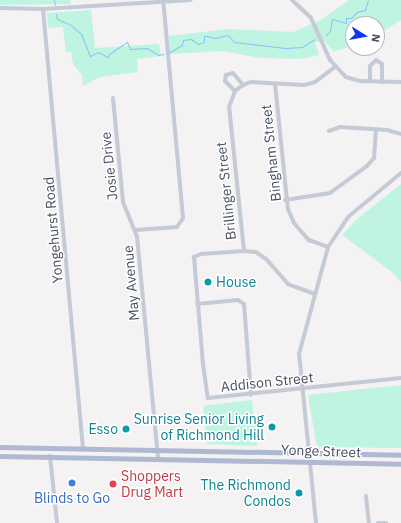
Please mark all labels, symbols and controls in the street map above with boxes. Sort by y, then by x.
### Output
north arrow [345,16,385,56]
text: N [368,33,383,43]
street label: Bingham Street [258,104,284,202]
street label: Josie Drive [97,131,121,201]
street label: Brillinger Street [212,141,240,241]
street label: Yongehurst Road [40,176,66,284]
street label: May Avenue [119,245,143,321]
place label: House [216,274,256,290]
marker: House [203,277,213,287]
street label: Addison Street [220,369,314,395]
place label: Sunrise Senior Living of Richmond Hill [134,411,264,444]
place label: Esso [88,421,118,437]
marker: Sunrise Senior Living of Richmond Hill [267,422,277,432]
marker: Esso [121,424,131,434]
street label: Yonge Street [281,441,361,461]
place label: Shoppers Drug Mart [121,468,183,500]
place label: The Richmond Condos [200,477,291,510]
marker: Blinds to Go [67,478,77,488]
marker: Shoppers Drug Mart [108,479,118,489]
marker: The Richmond Condos [294,488,304,498]
place label: Blinds to Go [34,490,110,506]

